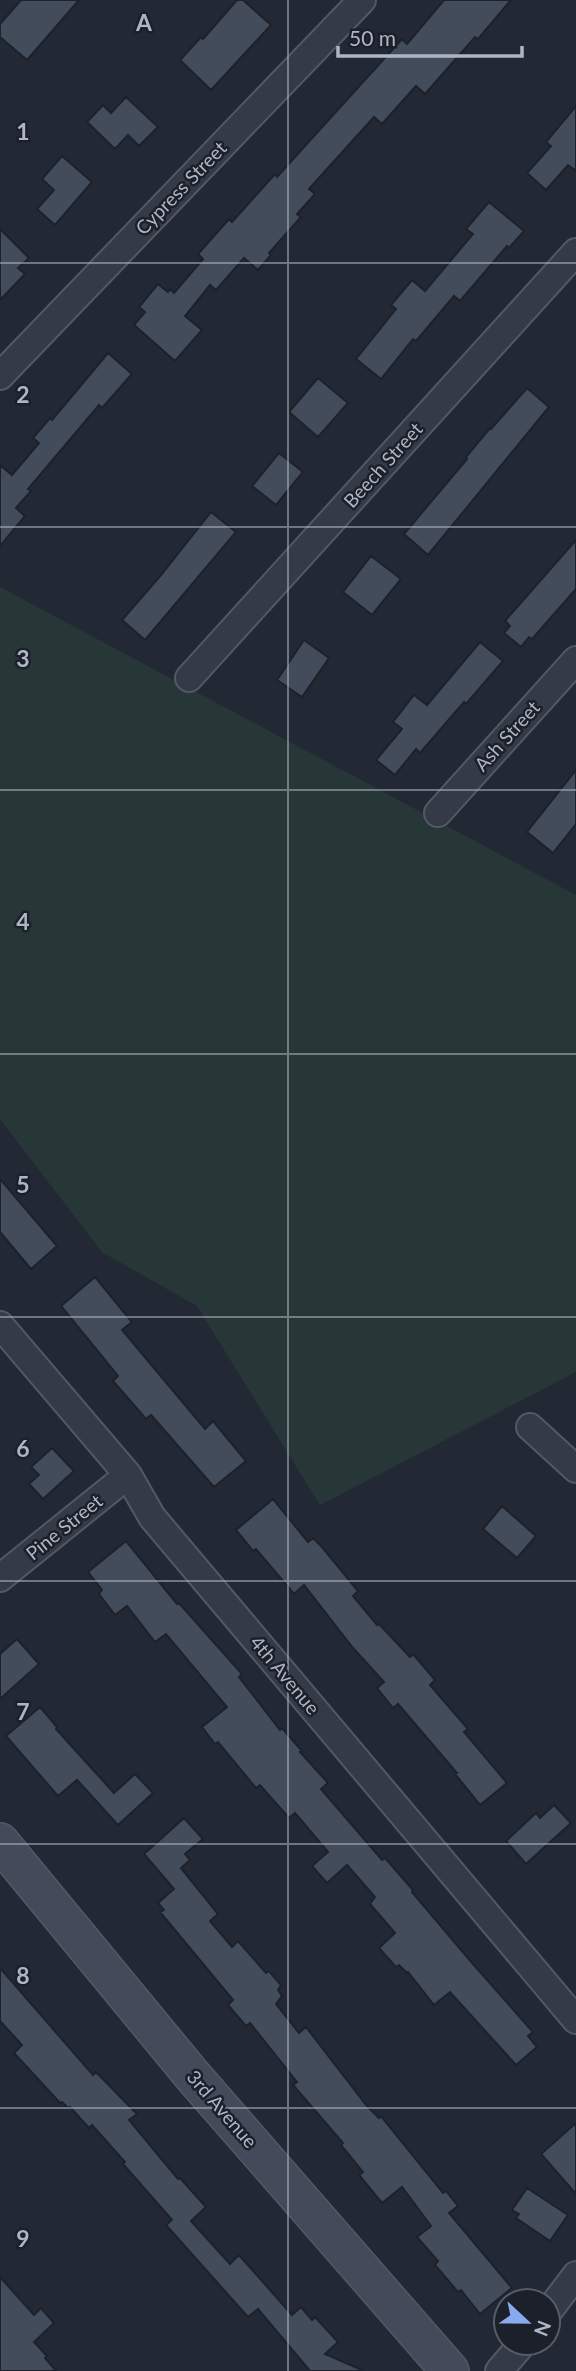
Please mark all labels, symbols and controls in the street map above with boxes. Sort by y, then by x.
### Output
text: A [135,8,153,36]
scale bar [338,14,522,58]
text: 50 m [349,25,396,50]
text: 1 [16,117,30,145]
street label: Cypress Street [130,136,231,239]
text: 2 [16,380,30,408]
street label: Beech Street [338,417,427,512]
text: 3 [16,644,30,672]
street label: Ash Street [469,696,544,776]
text: 4 [16,907,30,935]
text: 5 [16,1170,30,1198]
text: 6 [16,1434,30,1462]
street label: Pine Street [21,1489,107,1564]
street label: 4th Avenue [246,1631,325,1719]
text: 7 [16,1697,30,1725]
text: 8 [16,1961,30,1989]
street label: 3rd Avenue [182,2065,262,2152]
text: 9 [16,2224,30,2252]
north arrow [492,2287,562,2357]
text: N [530,2317,557,2340]

